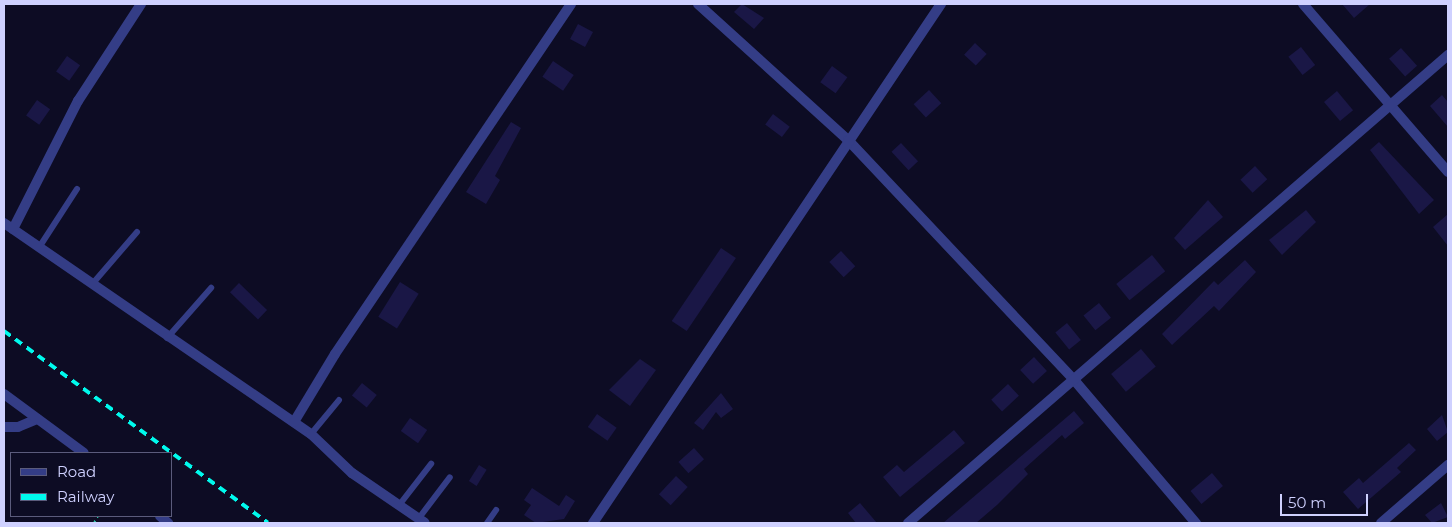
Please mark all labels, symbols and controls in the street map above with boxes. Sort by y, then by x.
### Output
legend [10,452,172,517]
text: Road [57,462,96,481]
scale bar [1282,484,1370,516]
text: Railway [57,487,114,506]
text: 50 m [1288,493,1326,512]

